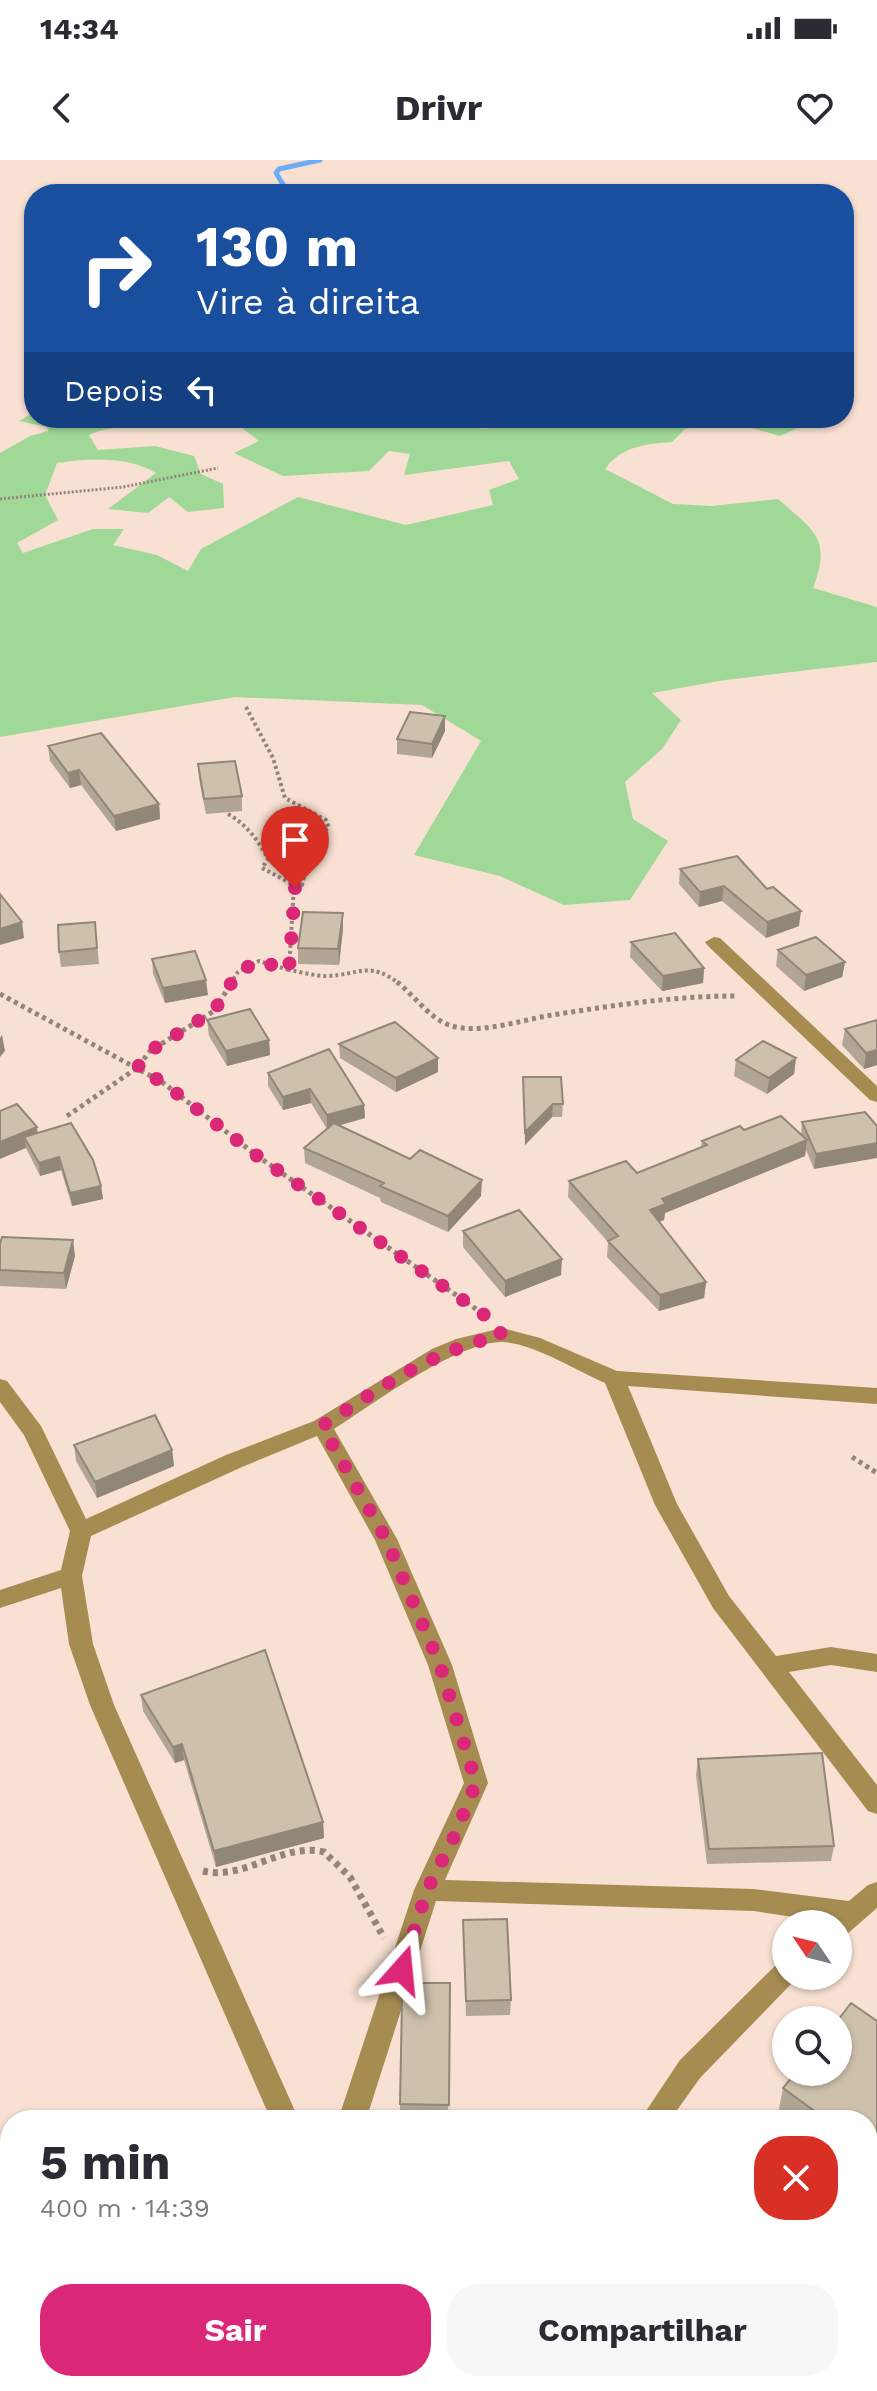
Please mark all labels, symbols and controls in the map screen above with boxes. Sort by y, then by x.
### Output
text: 14:34 [40,11,119,46]
icon: back [40,86,84,130]
icon: heart [793,86,837,130]
text: Drivr [395,87,482,129]
text: 130 m [196,214,358,280]
icon: right [64,216,168,320]
text: Vire à direita [196,281,420,323]
icon: left [180,368,224,412]
text: Depois [64,373,164,408]
pin [261,806,329,888]
icon: arrive [273,818,317,862]
north arrow [772,1910,852,1990]
map controls [772,1910,852,2086]
position arrow [360,1928,444,2012]
button: search [772,2006,852,2086]
text: 5 min [40,2134,171,2191]
button: close [754,2136,838,2220]
text: 400 m · 14:39 [40,2193,210,2223]
button: Sair [40,2284,431,2376]
button: Compartilhar [447,2284,838,2376]

